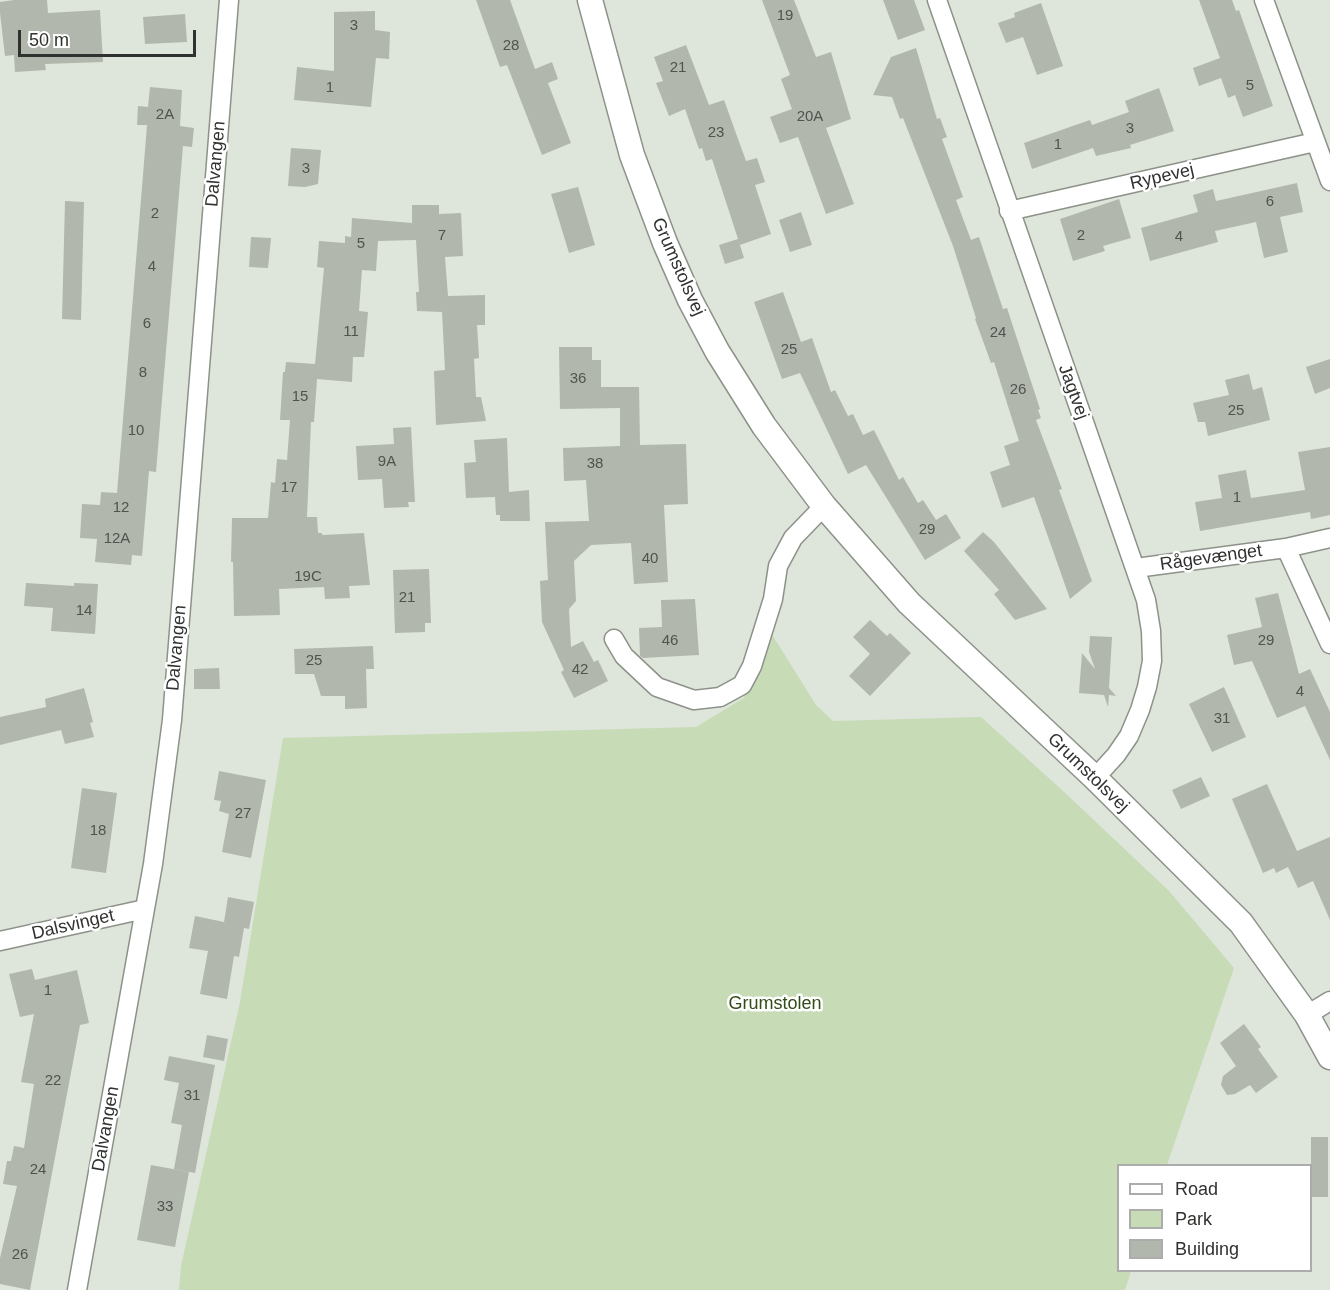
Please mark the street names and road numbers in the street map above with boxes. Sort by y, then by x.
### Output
street label: Dalvangen [201,120,231,208]
street label: Rypevej [1128,159,1196,195]
street label: Grumstolsvej [647,215,709,319]
street label: Jagtvej [1053,362,1093,422]
street label: Rågevænget [1158,540,1264,576]
street label: Dalvangen [162,604,192,692]
street label: Grumstolsvej [1043,729,1133,817]
street label: Dalsvinget [30,905,116,945]
street label: Dalvangen [88,1085,124,1173]

